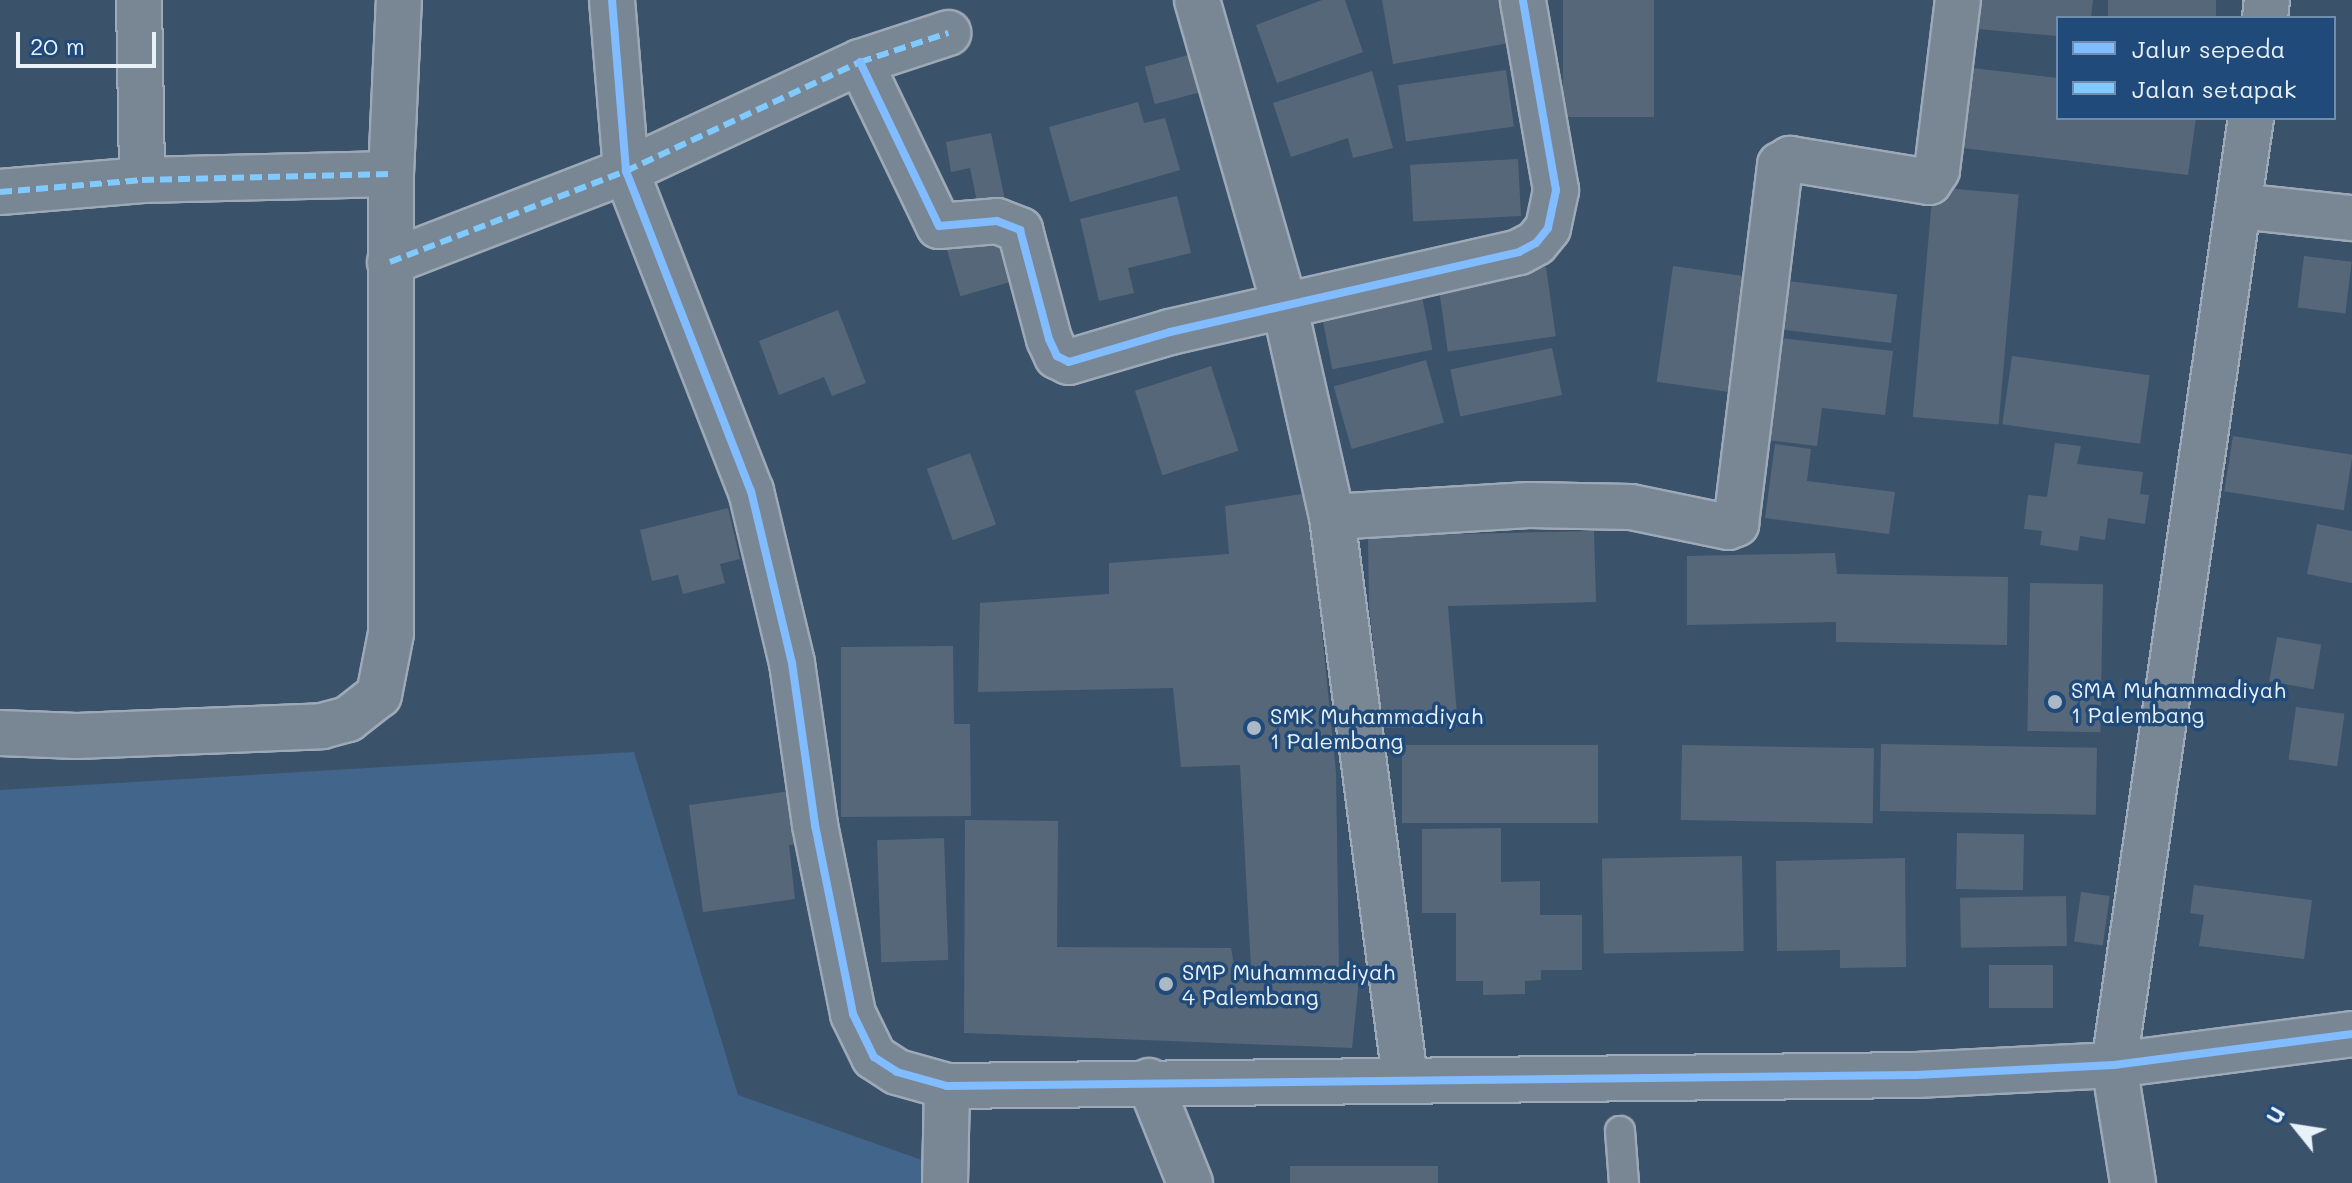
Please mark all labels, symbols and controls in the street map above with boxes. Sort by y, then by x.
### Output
scale bar [20,16,160,66]
legend [2056,16,2336,120]
text: 20 m [30,30,85,61]
text: Jalur sepeda [2132,33,2285,64]
text: Jalan setapak [2132,73,2297,104]
place label: SMA Muhammadiyah 1 Palembang [2071,676,2286,728]
marker: SMA Muhammadiyah 1 Palembang [2046,693,2064,711]
place label: SMK Muhammadiyah 1 Palembang [1270,702,1483,754]
marker: SMK Muhammadiyah 1 Palembang [1245,719,1263,737]
place label: SMP Muhammadiyah 4 Palembang [1182,958,1395,1010]
marker: SMP Muhammadiyah 4 Palembang [1157,975,1175,993]
north arrow [2256,1087,2336,1167]
text: U [2258,1101,2291,1129]

